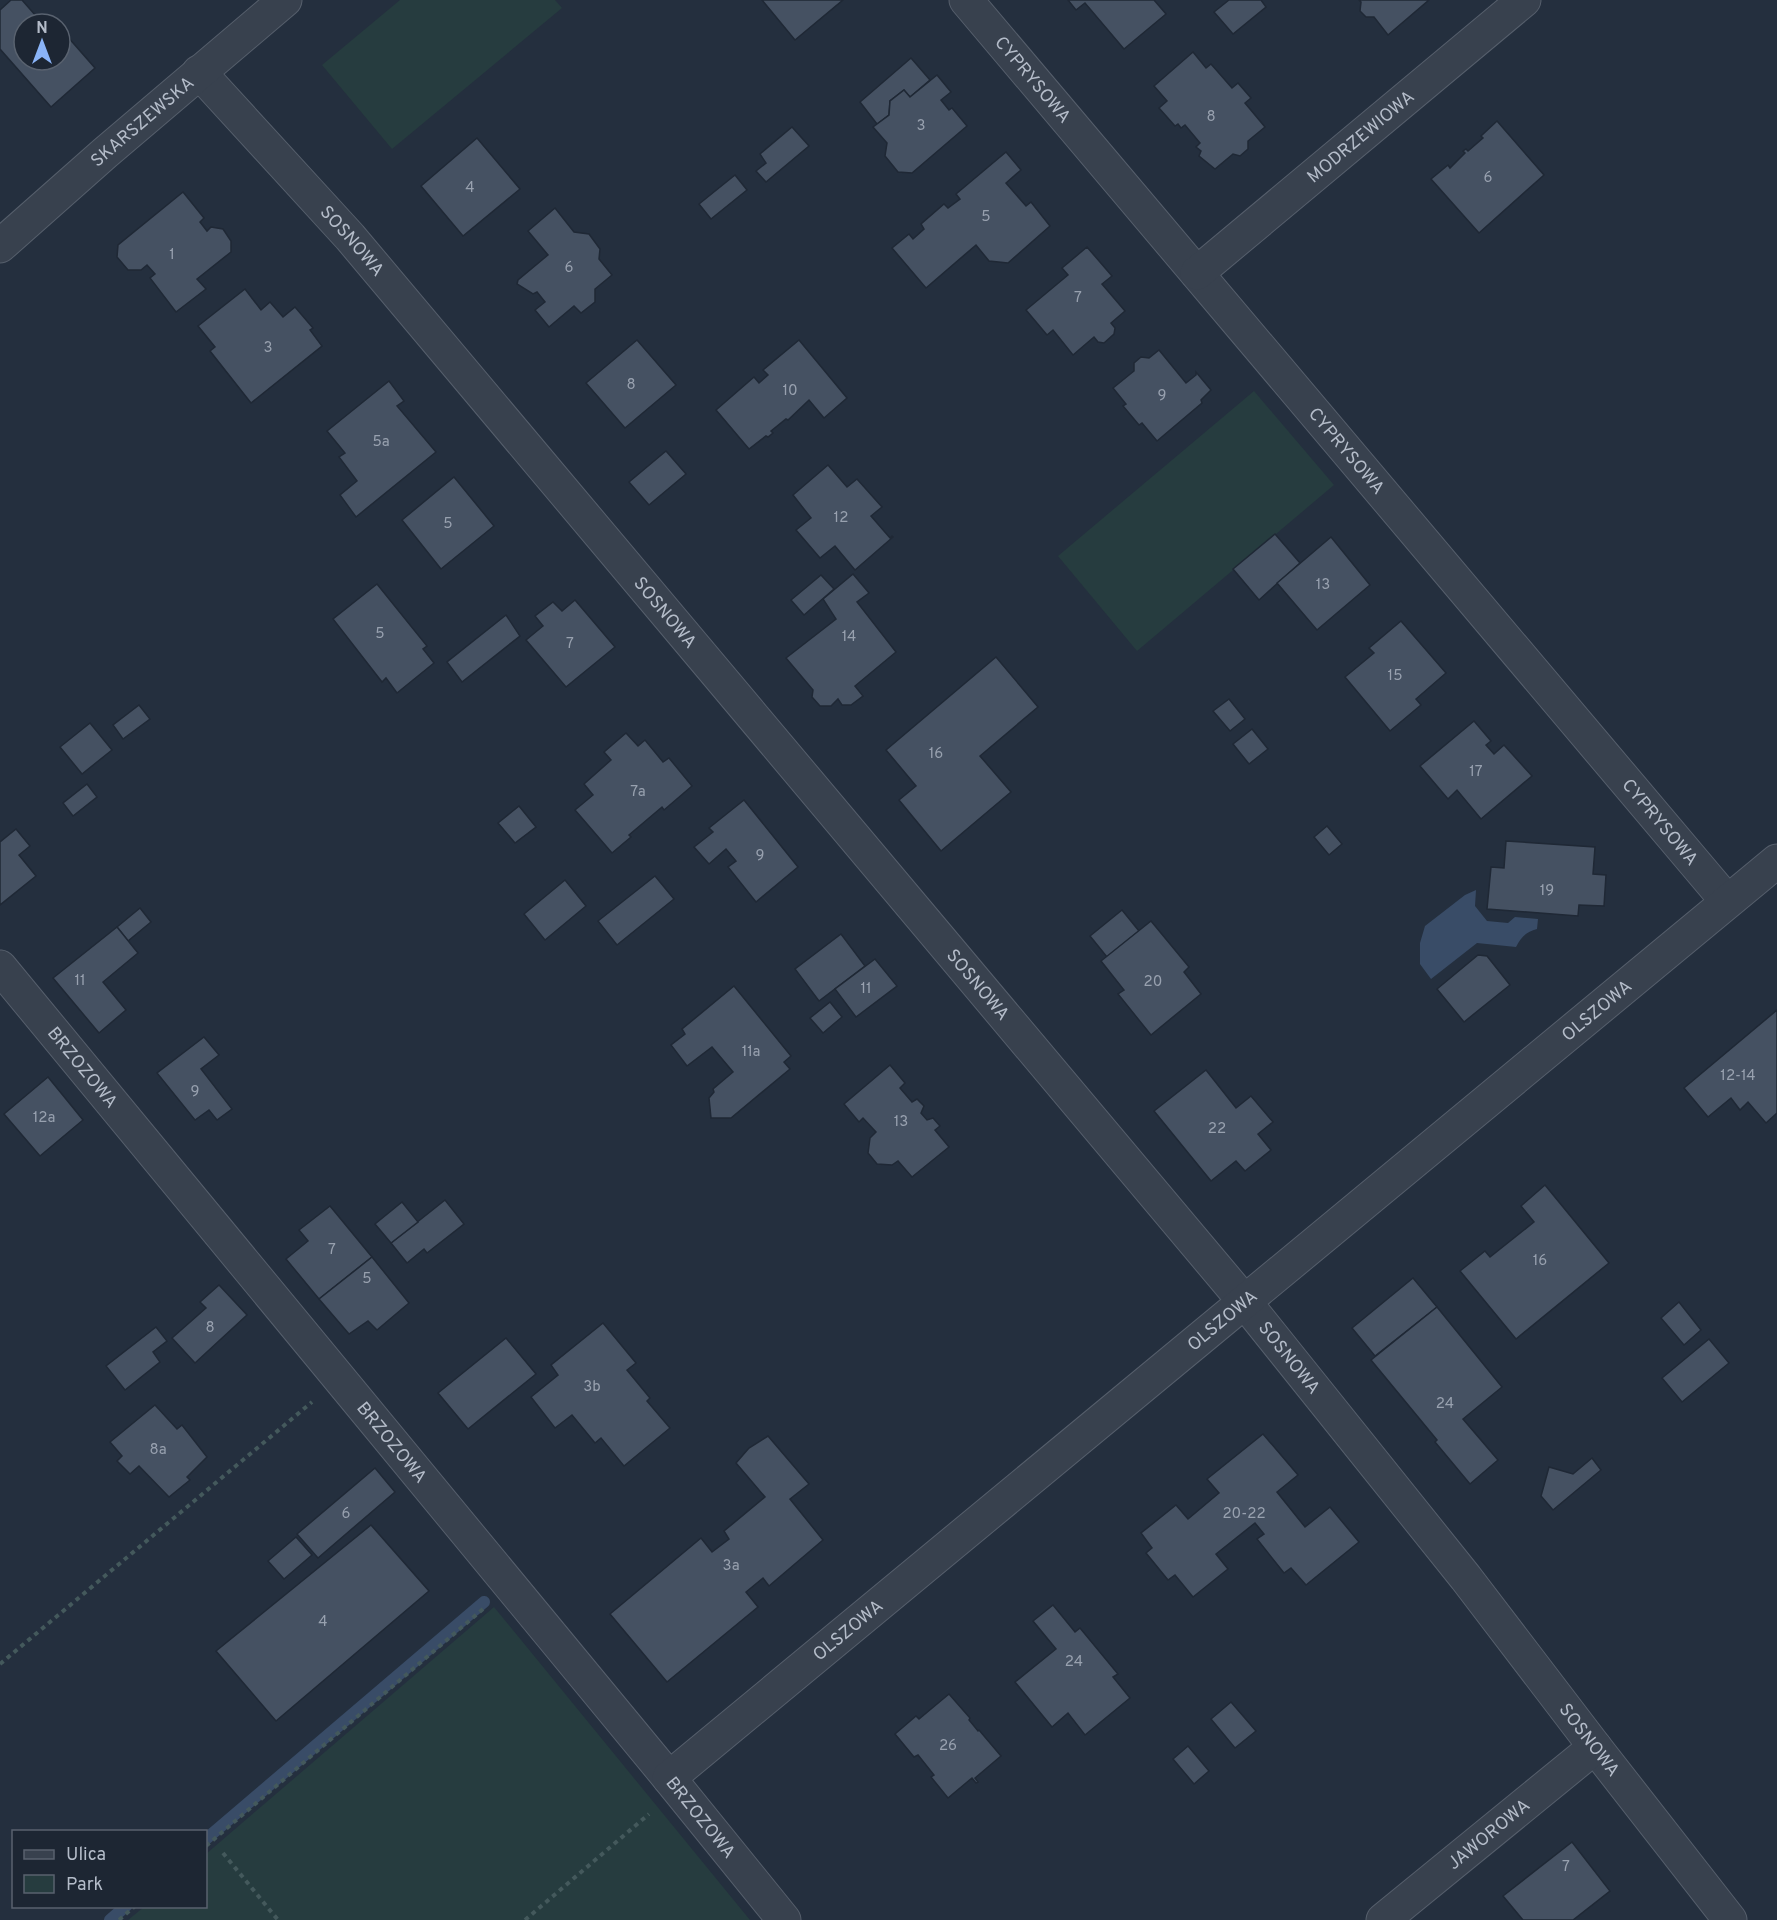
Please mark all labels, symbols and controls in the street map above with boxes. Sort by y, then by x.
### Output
north arrow [12,12,72,72]
text: N [36,19,48,39]
street label: CYPRYSOWA [989,32,1075,129]
street label: SKARSZEWSKA [87,72,200,173]
street label: MODRZEWIOWA [1303,86,1420,189]
house number: 8 [1206,108,1216,127]
house number: 3 [916,117,926,136]
house number: 6 [1484,169,1493,188]
house number: 4 [465,179,475,198]
street label: SOSNOWA [314,202,388,282]
house number: 5 [981,208,991,227]
house number: 1 [169,246,175,265]
house number: 6 [565,259,574,278]
house number: 7 [1074,289,1082,308]
house number: 3 [263,339,273,358]
house number: 8 [626,376,636,395]
house number: 10 [782,382,798,401]
house number: 9 [1158,387,1166,406]
street label: CYPRYSOWA [1302,404,1389,500]
house number: 5a [372,433,390,452]
house number: 12 [834,509,848,528]
house number: 5 [443,515,453,534]
street label: SOSNOWA [628,573,701,654]
house number: 13 [1316,576,1330,595]
house number: 5 [375,625,385,644]
house number: 14 [842,628,856,647]
house number: 7 [566,635,574,654]
house number: 15 [1388,667,1402,686]
house number: 16 [929,745,943,764]
house number: 17 [1469,763,1483,782]
street label: CYPRYSOWA [1616,775,1702,871]
house number: 7a [630,783,646,802]
house number: 9 [756,847,764,866]
house number: 19 [1540,882,1554,901]
street label: SOSNOWA [940,945,1014,1026]
house number: 11 [74,972,86,991]
house number: 20 [1144,973,1162,992]
street label: OLSZOWA [1558,976,1637,1047]
house number: 11 [860,980,872,999]
street label: BRZOZOWA [41,1023,122,1114]
house number: 11a [742,1043,760,1062]
house number: 12-14 [1720,1067,1756,1086]
house number: 9 [191,1083,199,1102]
house number: 12a [33,1109,55,1128]
house number: 13 [894,1113,908,1132]
house number: 22 [1208,1120,1226,1139]
house number: 7 [328,1241,336,1260]
house number: 16 [1533,1252,1547,1271]
house number: 5 [362,1270,372,1289]
street label: OLSZOWA [1183,1286,1263,1357]
street label: SOSNOWA [1252,1318,1324,1400]
house number: 8 [205,1319,215,1338]
house number: 3b [583,1378,601,1397]
house number: 24 [1436,1395,1454,1414]
street label: BRZOZOWA [351,1398,431,1489]
house number: 8a [149,1441,167,1460]
house number: 6 [342,1505,351,1524]
house number: 20-22 [1222,1505,1266,1524]
house number: 3a [722,1557,740,1576]
street label: OLSZOWA [809,1595,889,1667]
house number: 4 [318,1613,328,1632]
house number: 24 [1065,1653,1083,1672]
street label: SOSNOWA [1553,1699,1624,1782]
house number: 26 [939,1737,957,1756]
street label: BRZOZOWA [660,1773,740,1864]
street label: JAWOROWA [1443,1795,1535,1876]
legend [12,1830,207,1908]
text: Ulica [66,1844,106,1867]
house number: 7 [1562,1858,1570,1877]
text: Park [66,1874,103,1897]

